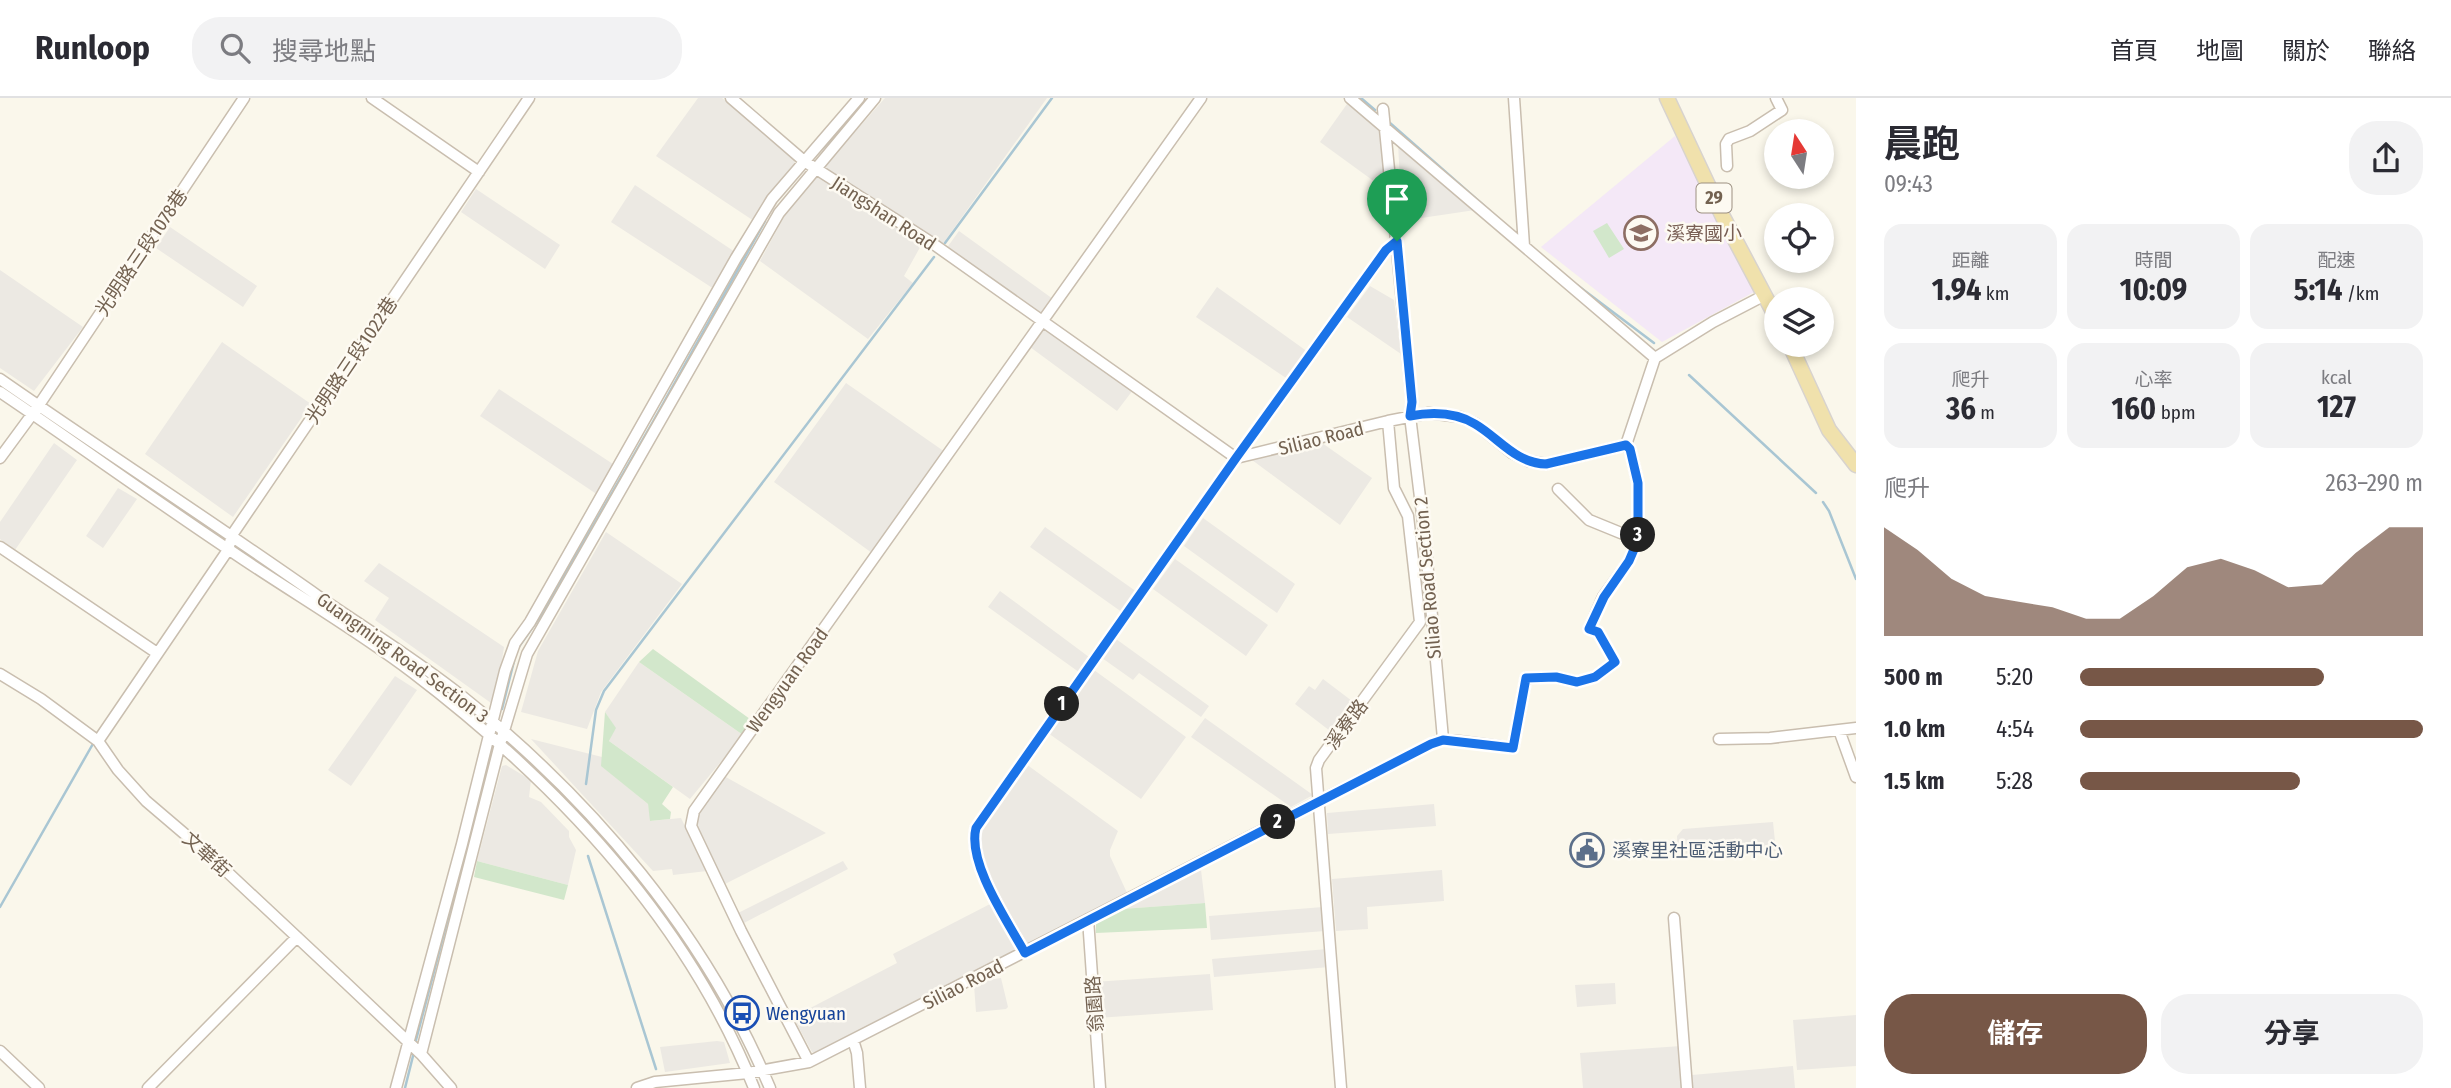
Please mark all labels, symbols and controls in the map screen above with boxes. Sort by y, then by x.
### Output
search box [192,17,682,80]
text: Runloop [35,28,150,68]
icon: search [216,29,254,67]
text: 搜尋地點 [272,36,376,67]
text: 首頁 [2110,37,2158,65]
text: 地圖 [2196,37,2244,65]
text: 關於 [2282,37,2330,65]
text: 聯絡 [2368,37,2416,65]
north arrow [1764,119,1834,189]
map controls [1764,119,1834,357]
text: 晨跑 [1884,121,1960,167]
button: share [2349,121,2423,195]
pin [1367,169,1427,241]
text: 09:43 [1884,170,1933,198]
street label: Jiangshan Road [827,171,940,256]
icon: arrive [1378,180,1416,218]
road number: 29 [1696,184,1732,212]
street label: 光明路三段1078巷 [91,185,192,320]
button: locate [1764,203,1834,273]
school or university icon: 溪寮國小 [1622,214,1660,252]
place label: 溪寮國小 [1666,222,1742,245]
text: 距離 [1951,249,1990,272]
text: 時間 [2134,249,2173,272]
text: 配速 [2317,249,2356,272]
text: 1.94 [1932,272,1981,308]
text: 10:09 [2120,272,2187,308]
text: 5:14 [2294,272,2342,308]
text: km [1981,282,2009,305]
text: /km [2342,282,2379,305]
button: layers [1764,287,1834,357]
street label: 光明路三段1022巷 [301,293,402,428]
text: kcal [2321,366,2352,389]
text: 爬升 [1951,368,1990,391]
text: 心率 [2134,368,2173,391]
text: 127 [2317,389,2356,425]
text: 36 [1946,391,1976,427]
text: 160 [2111,391,2156,427]
text: m [1976,401,1995,424]
text: bpm [2156,401,2196,424]
street label: Siliao Road [1276,417,1366,460]
text: 263–290 m [2326,469,2423,497]
text: 爬升 [1884,474,1930,502]
street label: Siliao Road Section 2 [1409,496,1446,660]
pin: 3 [1620,518,1656,552]
text: 3 [1633,523,1642,546]
street label: Guangming Road Section 3 [312,587,493,727]
street label: Wengyuan Road [742,623,833,737]
text: 500 m [1884,663,1943,691]
text: 5:20 [1996,663,2034,691]
pin: 1 [1044,686,1080,722]
text: 1 [1057,692,1066,715]
street label: 溪寮路 [1320,695,1373,754]
text: 1.0 km [1884,715,1945,743]
text: 4:54 [1996,715,2034,743]
text: 1.5 km [1884,767,1945,795]
text: 5:28 [1996,767,2033,795]
pin: 2 [1260,804,1296,840]
text: 2 [1273,810,1282,833]
street label: 文華街 [178,827,236,882]
public building icon: 溪寮里社區活動中心 [1568,831,1606,869]
place label: 溪寮里社區活動中心 [1612,839,1783,862]
street label: Siliao Road [919,954,1007,1014]
street label: 翁園路 [1081,975,1108,1033]
bus stop icon: Wengyuan [723,994,761,1032]
button: 儲存 [1884,994,2147,1074]
button: 分享 [2161,994,2423,1074]
place label: Wengyuan [766,1002,846,1025]

